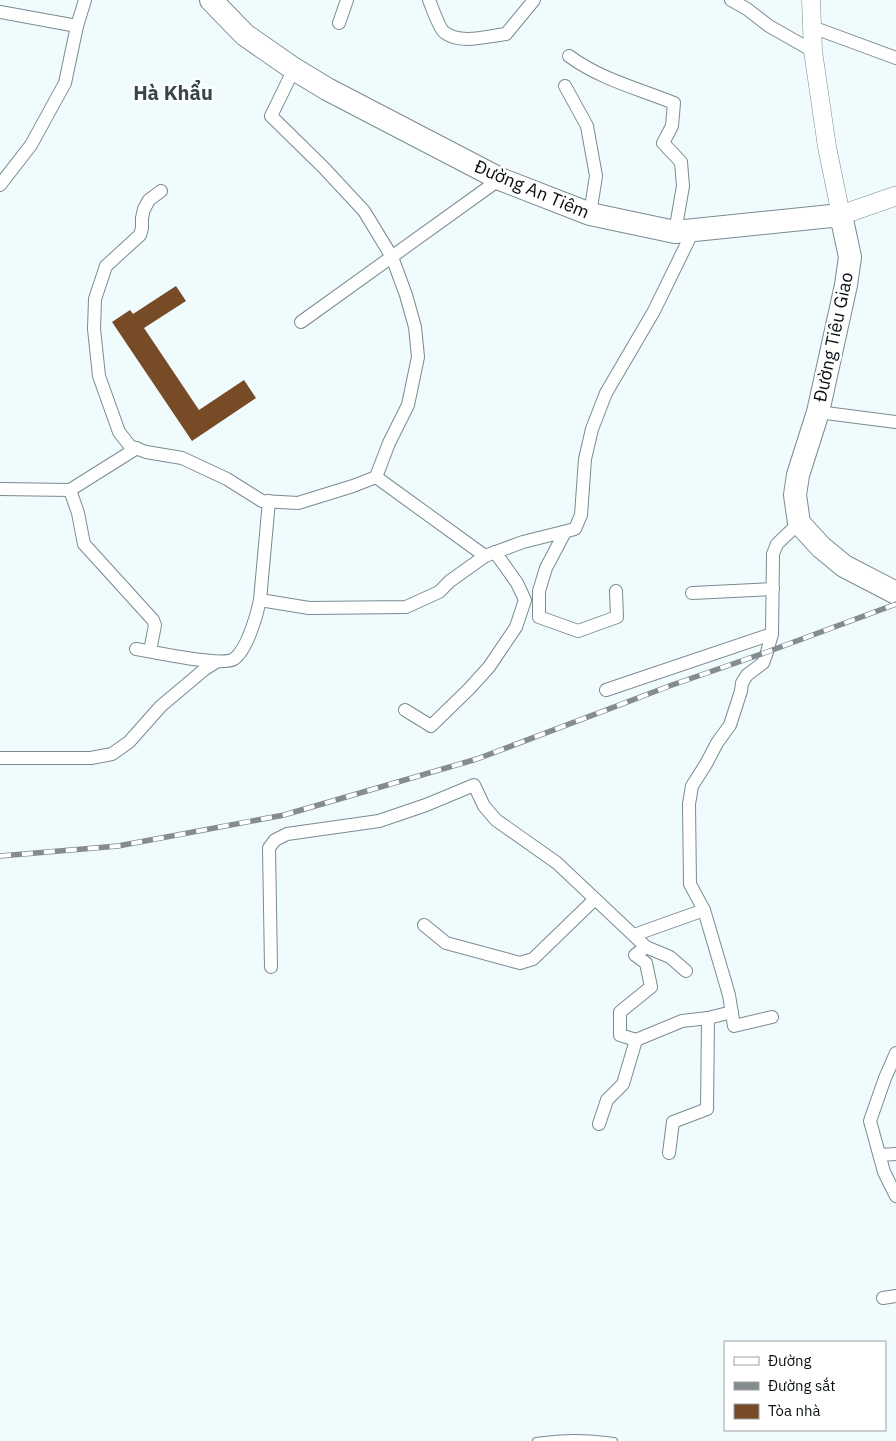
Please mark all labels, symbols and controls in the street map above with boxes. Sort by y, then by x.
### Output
district label: Hà Khẩu [133,79,213,106]
street label: Đường An Tiêm [471,154,593,224]
street label: Đường Tiêu Giao [808,270,858,404]
legend [724,1341,886,1431]
text: Đường [768,1351,812,1370]
text: Đường sắt [768,1376,836,1395]
text: Tòa nhà [768,1401,821,1420]

